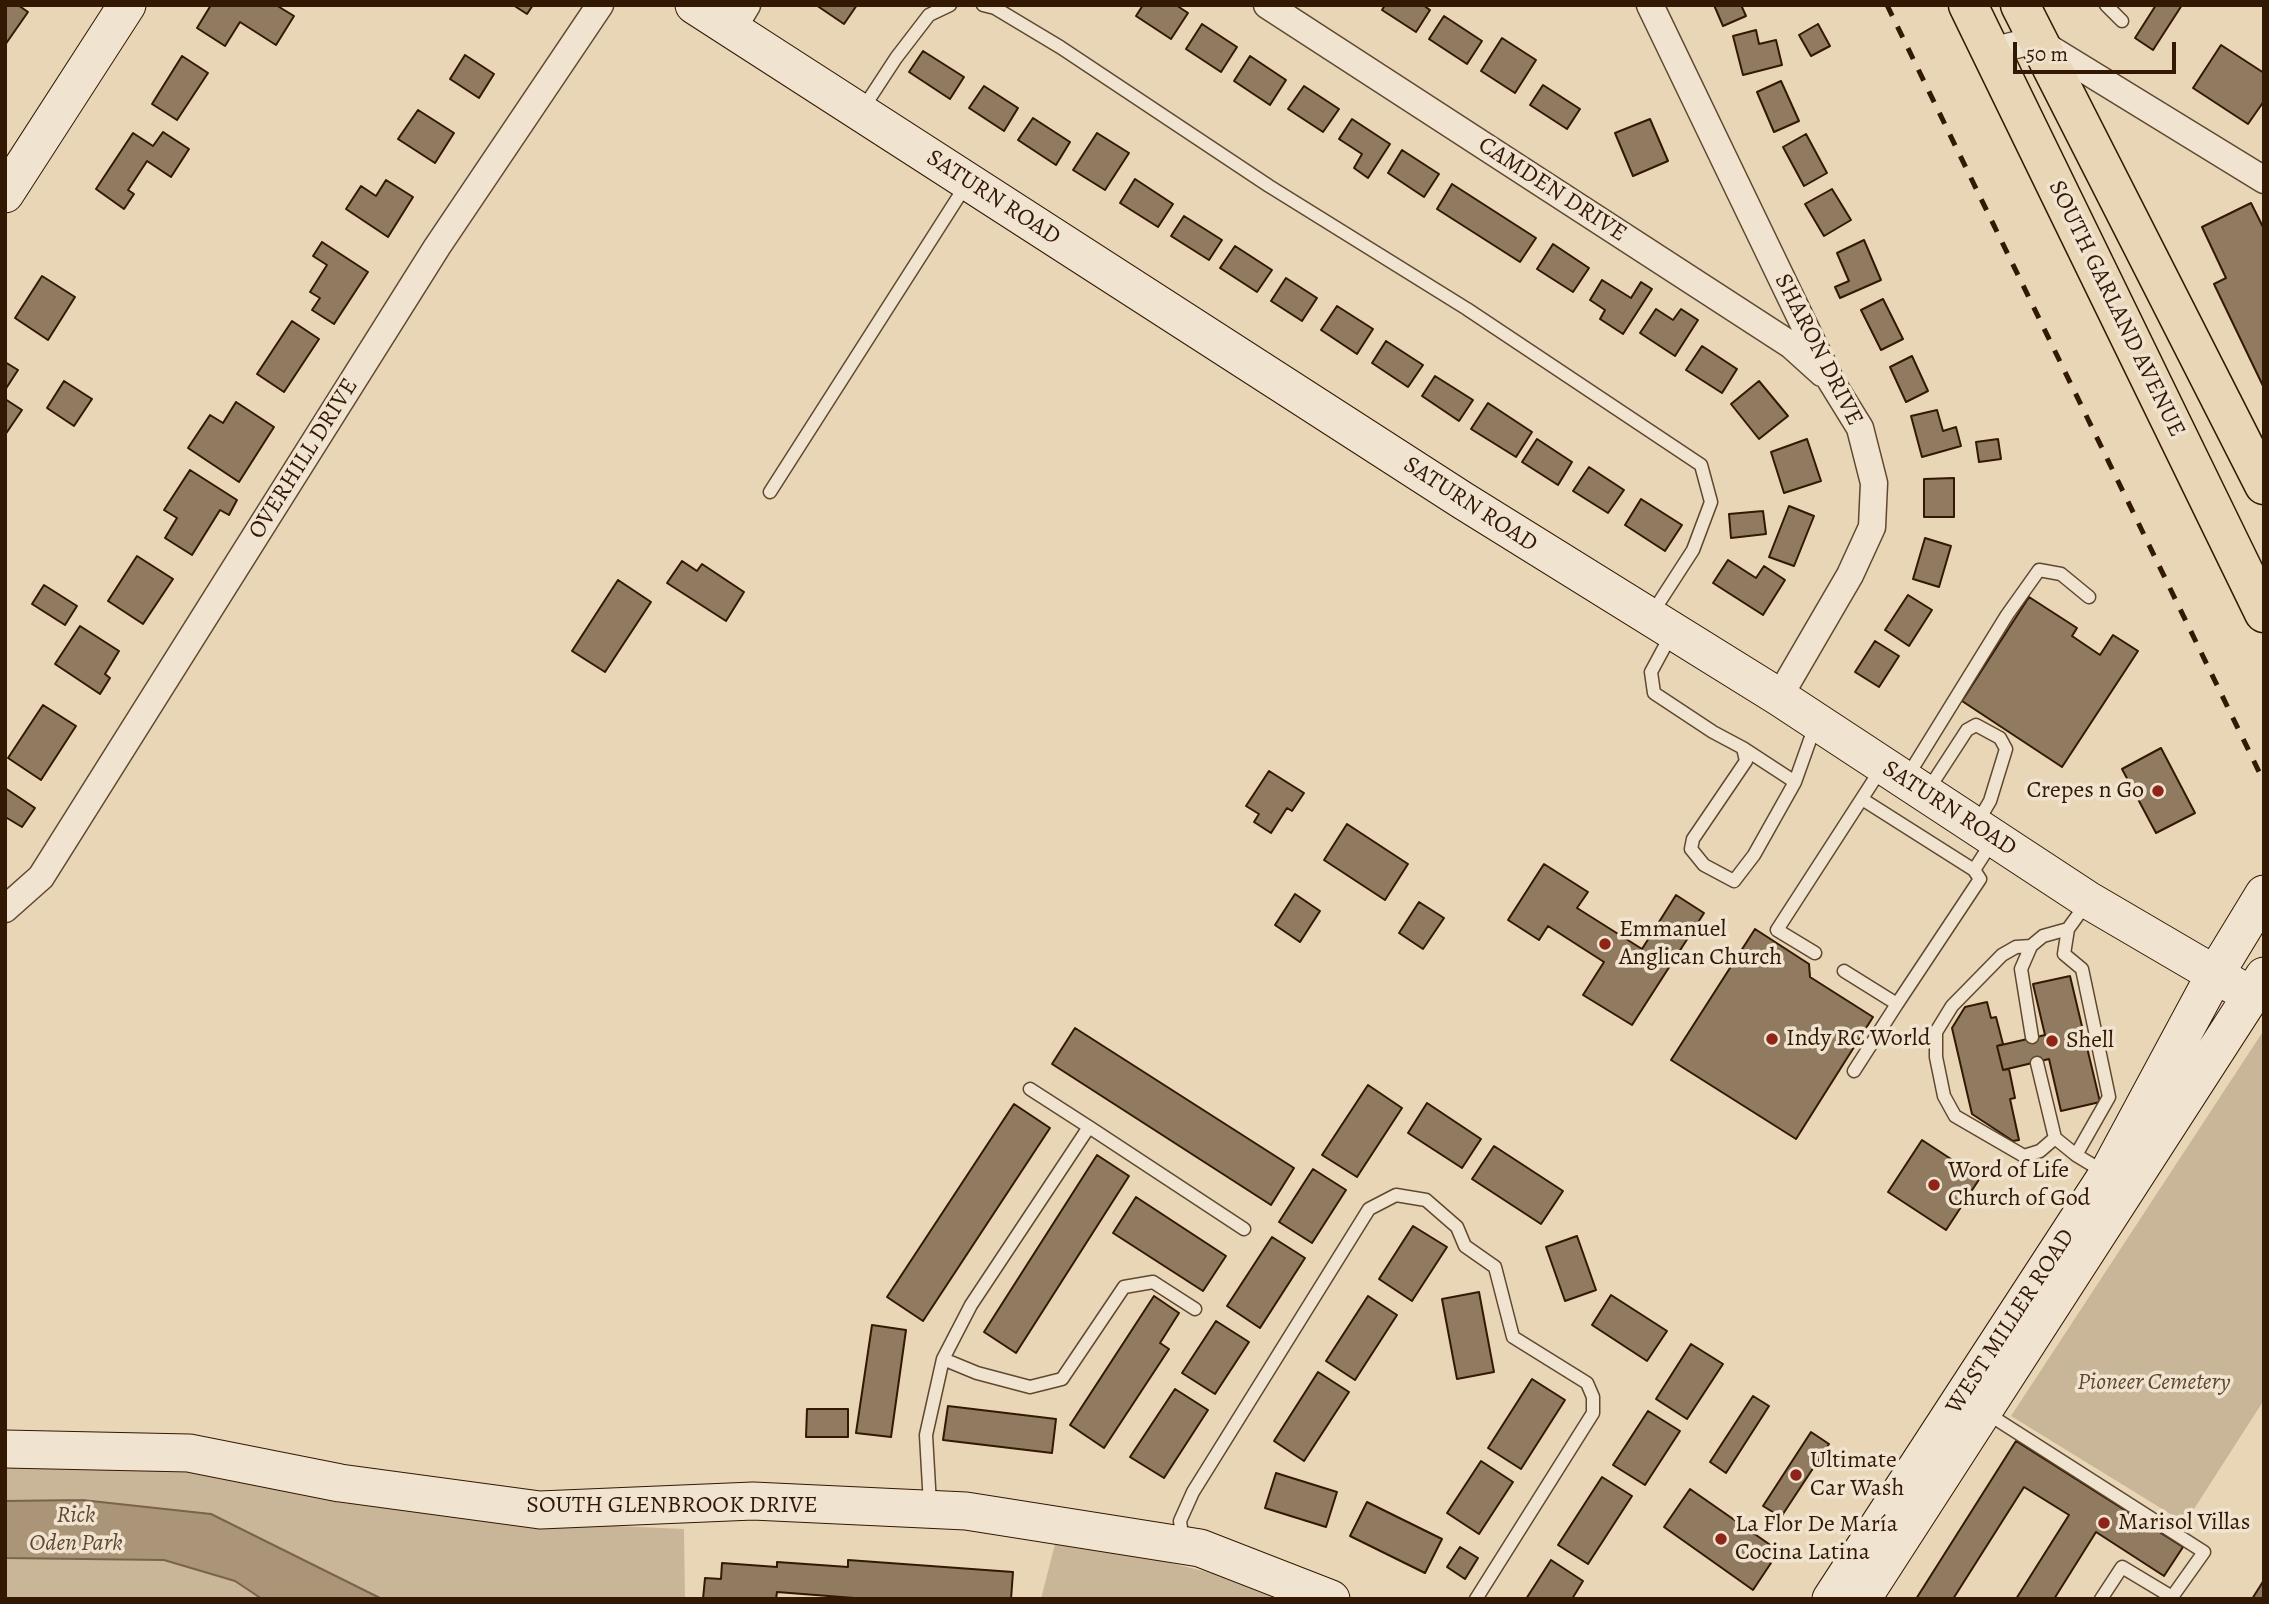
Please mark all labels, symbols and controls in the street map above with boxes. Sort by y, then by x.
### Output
scale bar [2017,28,2180,72]
text: 50 m [2026,40,2068,68]
street label: CAMDEN DRIVE [1472,131,1632,249]
street label: SATURN ROAD [921,144,1065,252]
street label: SOUTH GARLAND AVENUE [2041,176,2191,442]
street label: SHARON DRIVE [1767,269,1869,431]
street label: OVERHILL DRIVE [243,373,365,545]
street label: SATURN ROAD [1398,451,1542,559]
street label: SATURN ROAD [1877,755,2021,863]
place label: Crepes n Go [2027,777,2144,805]
marker: Crepes n Go [2150,783,2166,799]
place label: Emmanuel Anglican Church [1619,916,1782,972]
marker: Emmanuel Anglican Church [1597,936,1613,952]
place label: Indy RC World [1786,1025,1931,1053]
place label: Shell [2066,1027,2114,1055]
marker: Indy RC World [1764,1031,1780,1047]
marker: Shell [2044,1033,2060,1049]
place label: Word of Life Church of God [1948,1157,2091,1213]
marker: Word of Life Church of God [1926,1177,1942,1193]
street label: WEST MILLER ROAD [1940,1224,2082,1420]
park label: Pioneer Cemetery [2077,1369,2231,1397]
place label: Ultimate Car Wash [1810,1447,1904,1503]
marker: Ultimate Car Wash [1788,1467,1804,1483]
street label: SOUTH GLENBROOK DRIVE [526,1492,818,1520]
park label: Rick Oden Park [29,1502,123,1558]
place label: Marisol Villas [2118,1509,2250,1537]
place label: La Flor De María Cocina Latina [1735,1511,1898,1567]
marker: Marisol Villas [2096,1515,2112,1531]
marker: La Flor De María Cocina Latina [1713,1531,1729,1547]

